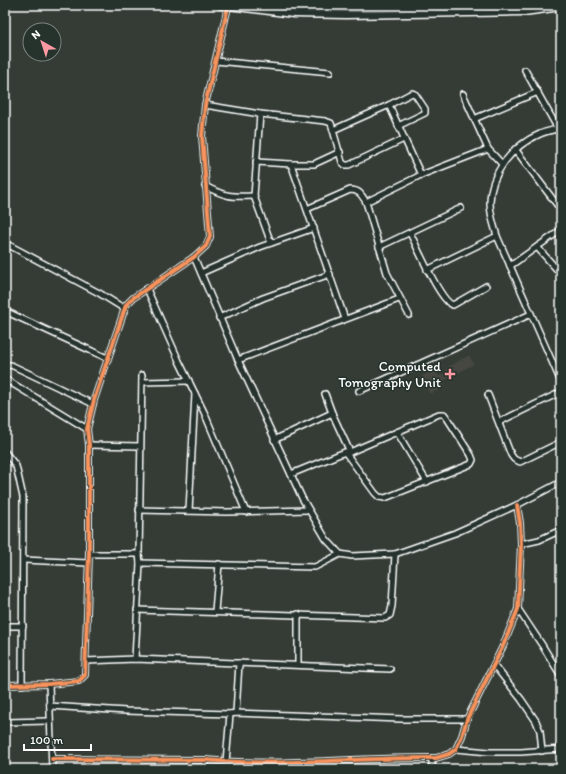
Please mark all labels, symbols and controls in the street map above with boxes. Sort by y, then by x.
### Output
north arrow [22,22,62,62]
text: N [29,27,43,42]
place label: Computed Tomography Unit [338,358,441,391]
marker: Computed Tomography Unit [444,368,456,380]
scale bar [24,726,91,752]
text: 100 m [30,733,63,747]

